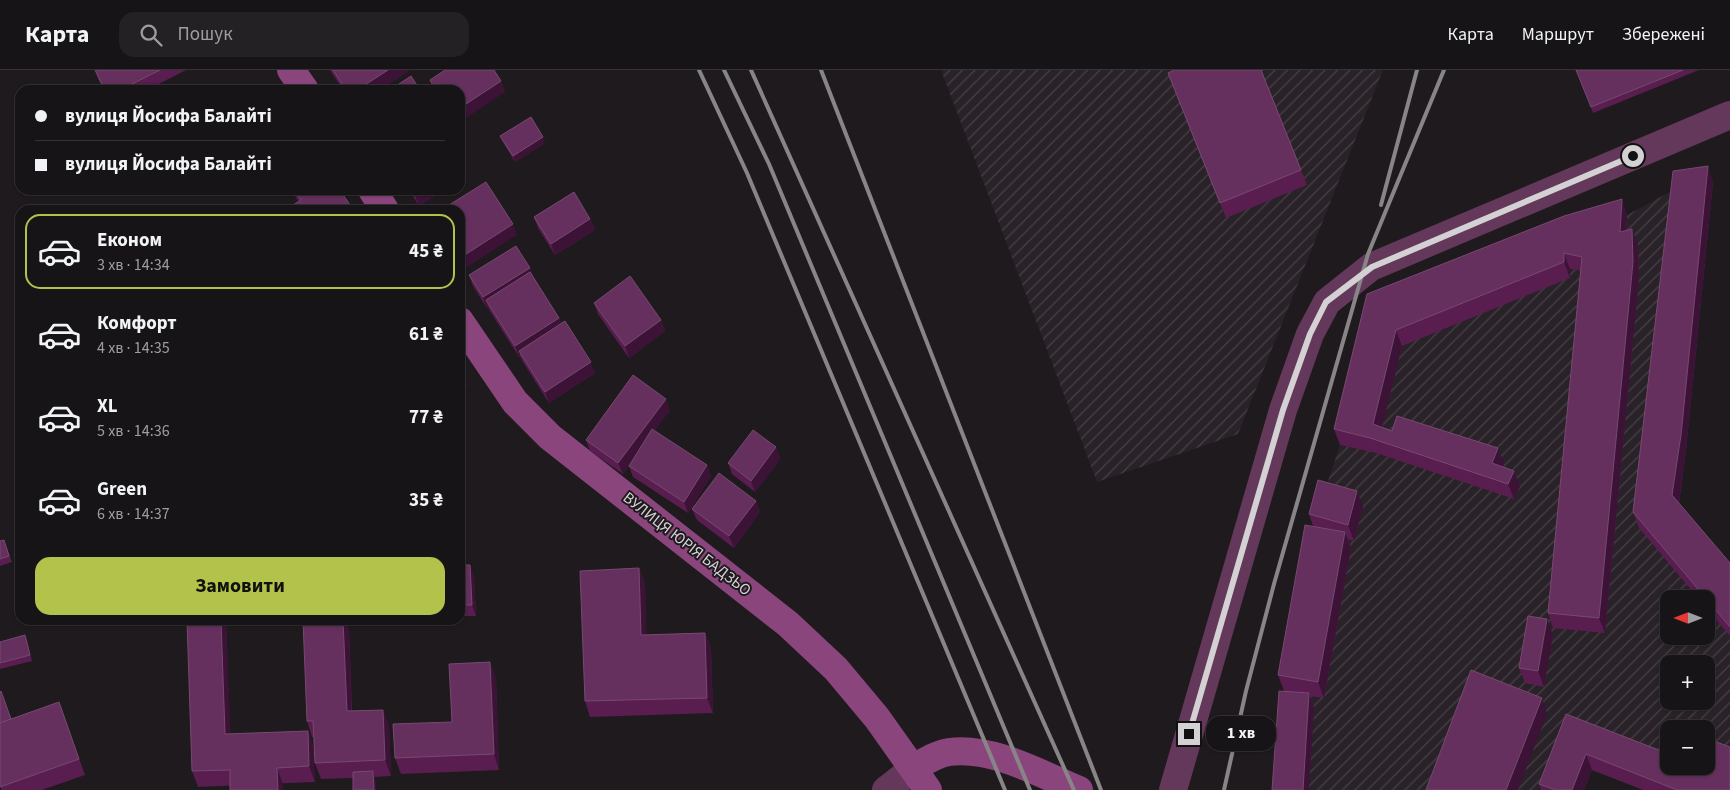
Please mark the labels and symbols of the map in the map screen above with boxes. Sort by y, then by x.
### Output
route start [1622,145,1644,167]
street label: ВУЛИЦЯ ЮРІЯ БАДЗЬО [618,487,756,601]
north arrow [1660,590,1715,645]
callout: 1 хв [1206,716,1276,752]
route end [1178,723,1200,745]

